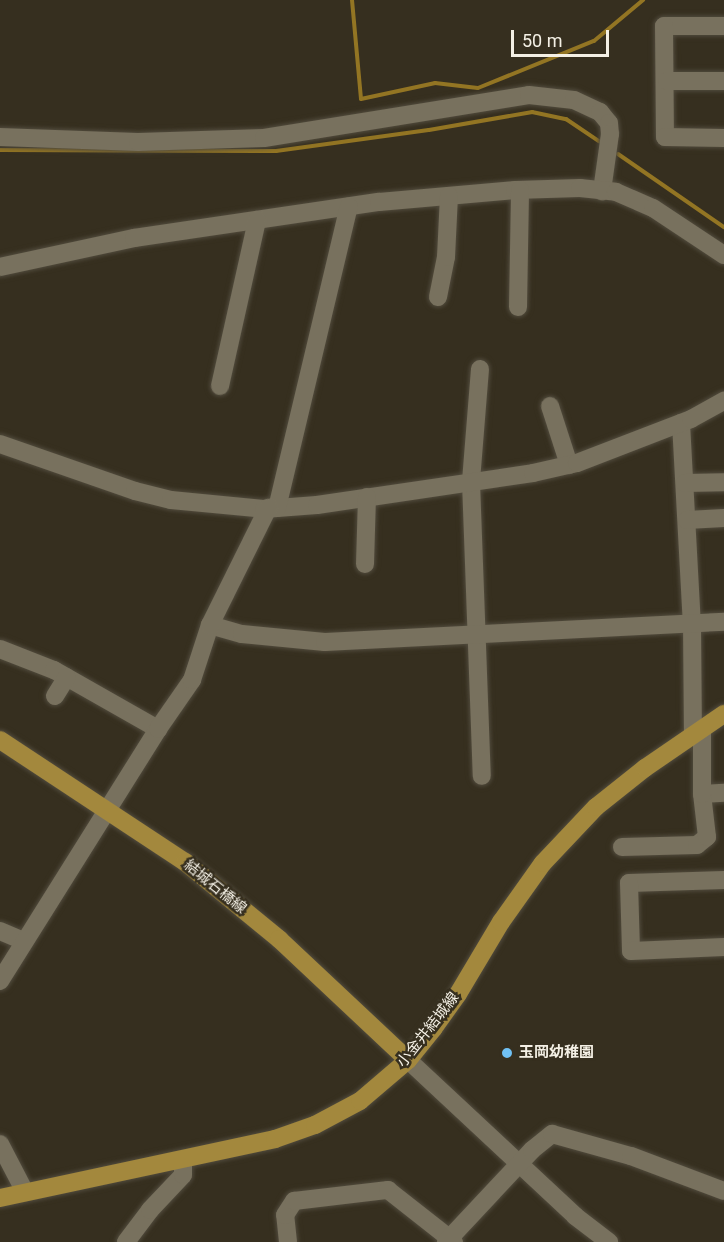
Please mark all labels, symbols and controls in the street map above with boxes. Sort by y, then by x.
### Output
scale bar [514,18,612,56]
text: 50 m [522,30,562,51]
street label: 結城石橋線 [180,856,250,918]
street label: 小金井結城線 [393,989,463,1071]
place label: 玉岡幼稚園 [519,1044,594,1062]
marker: 玉岡幼稚園 [500,1046,514,1060]

